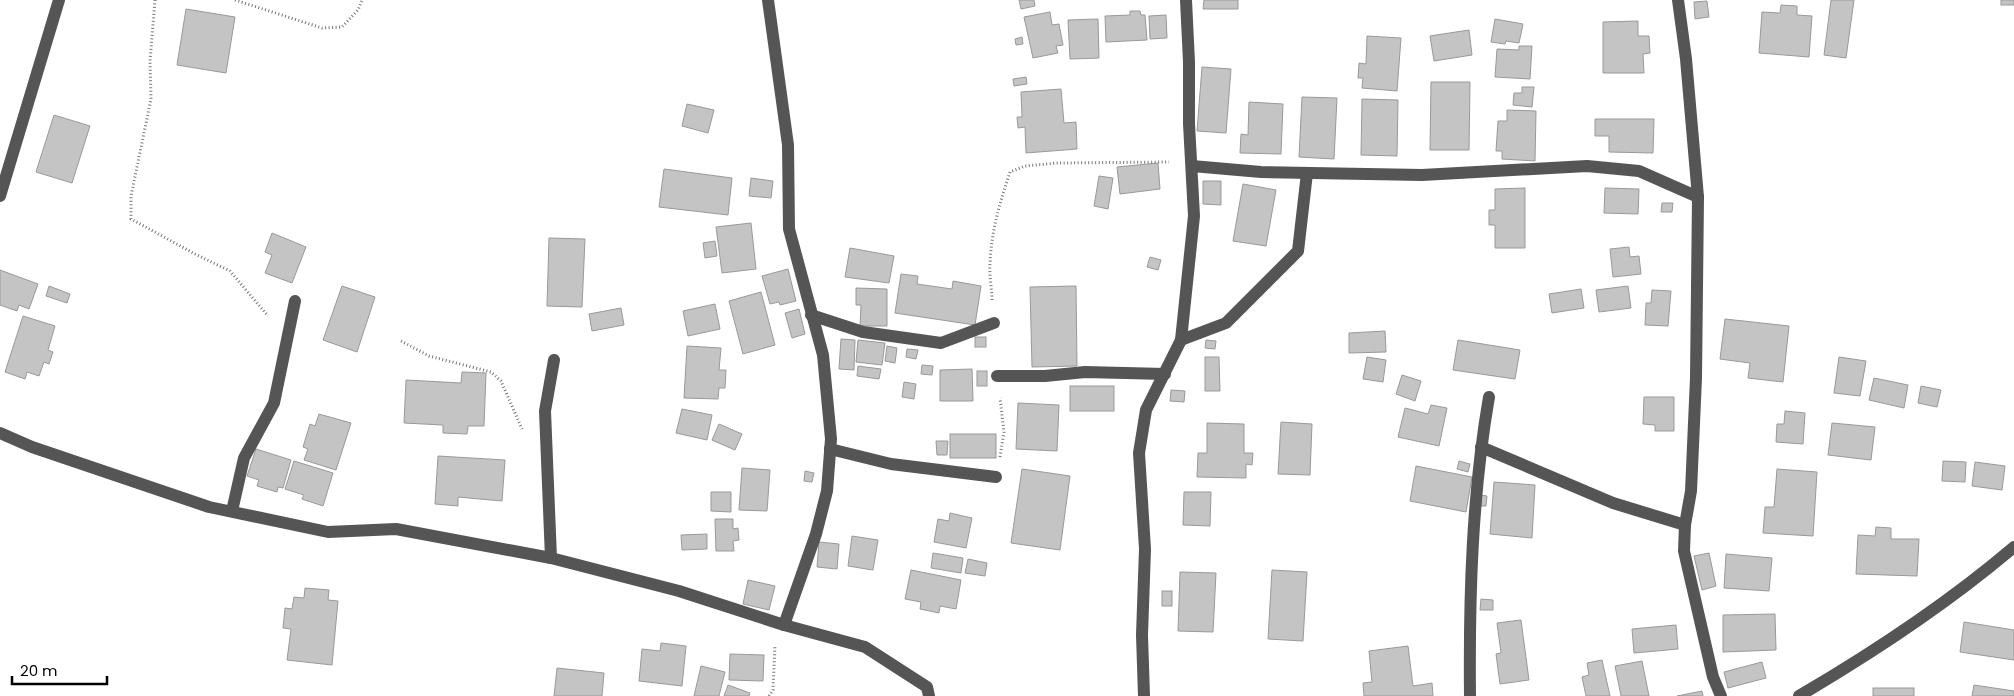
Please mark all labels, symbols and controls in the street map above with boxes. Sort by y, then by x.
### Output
scale bar [12,654,108,686]
text: 20 m [20,660,58,681]

